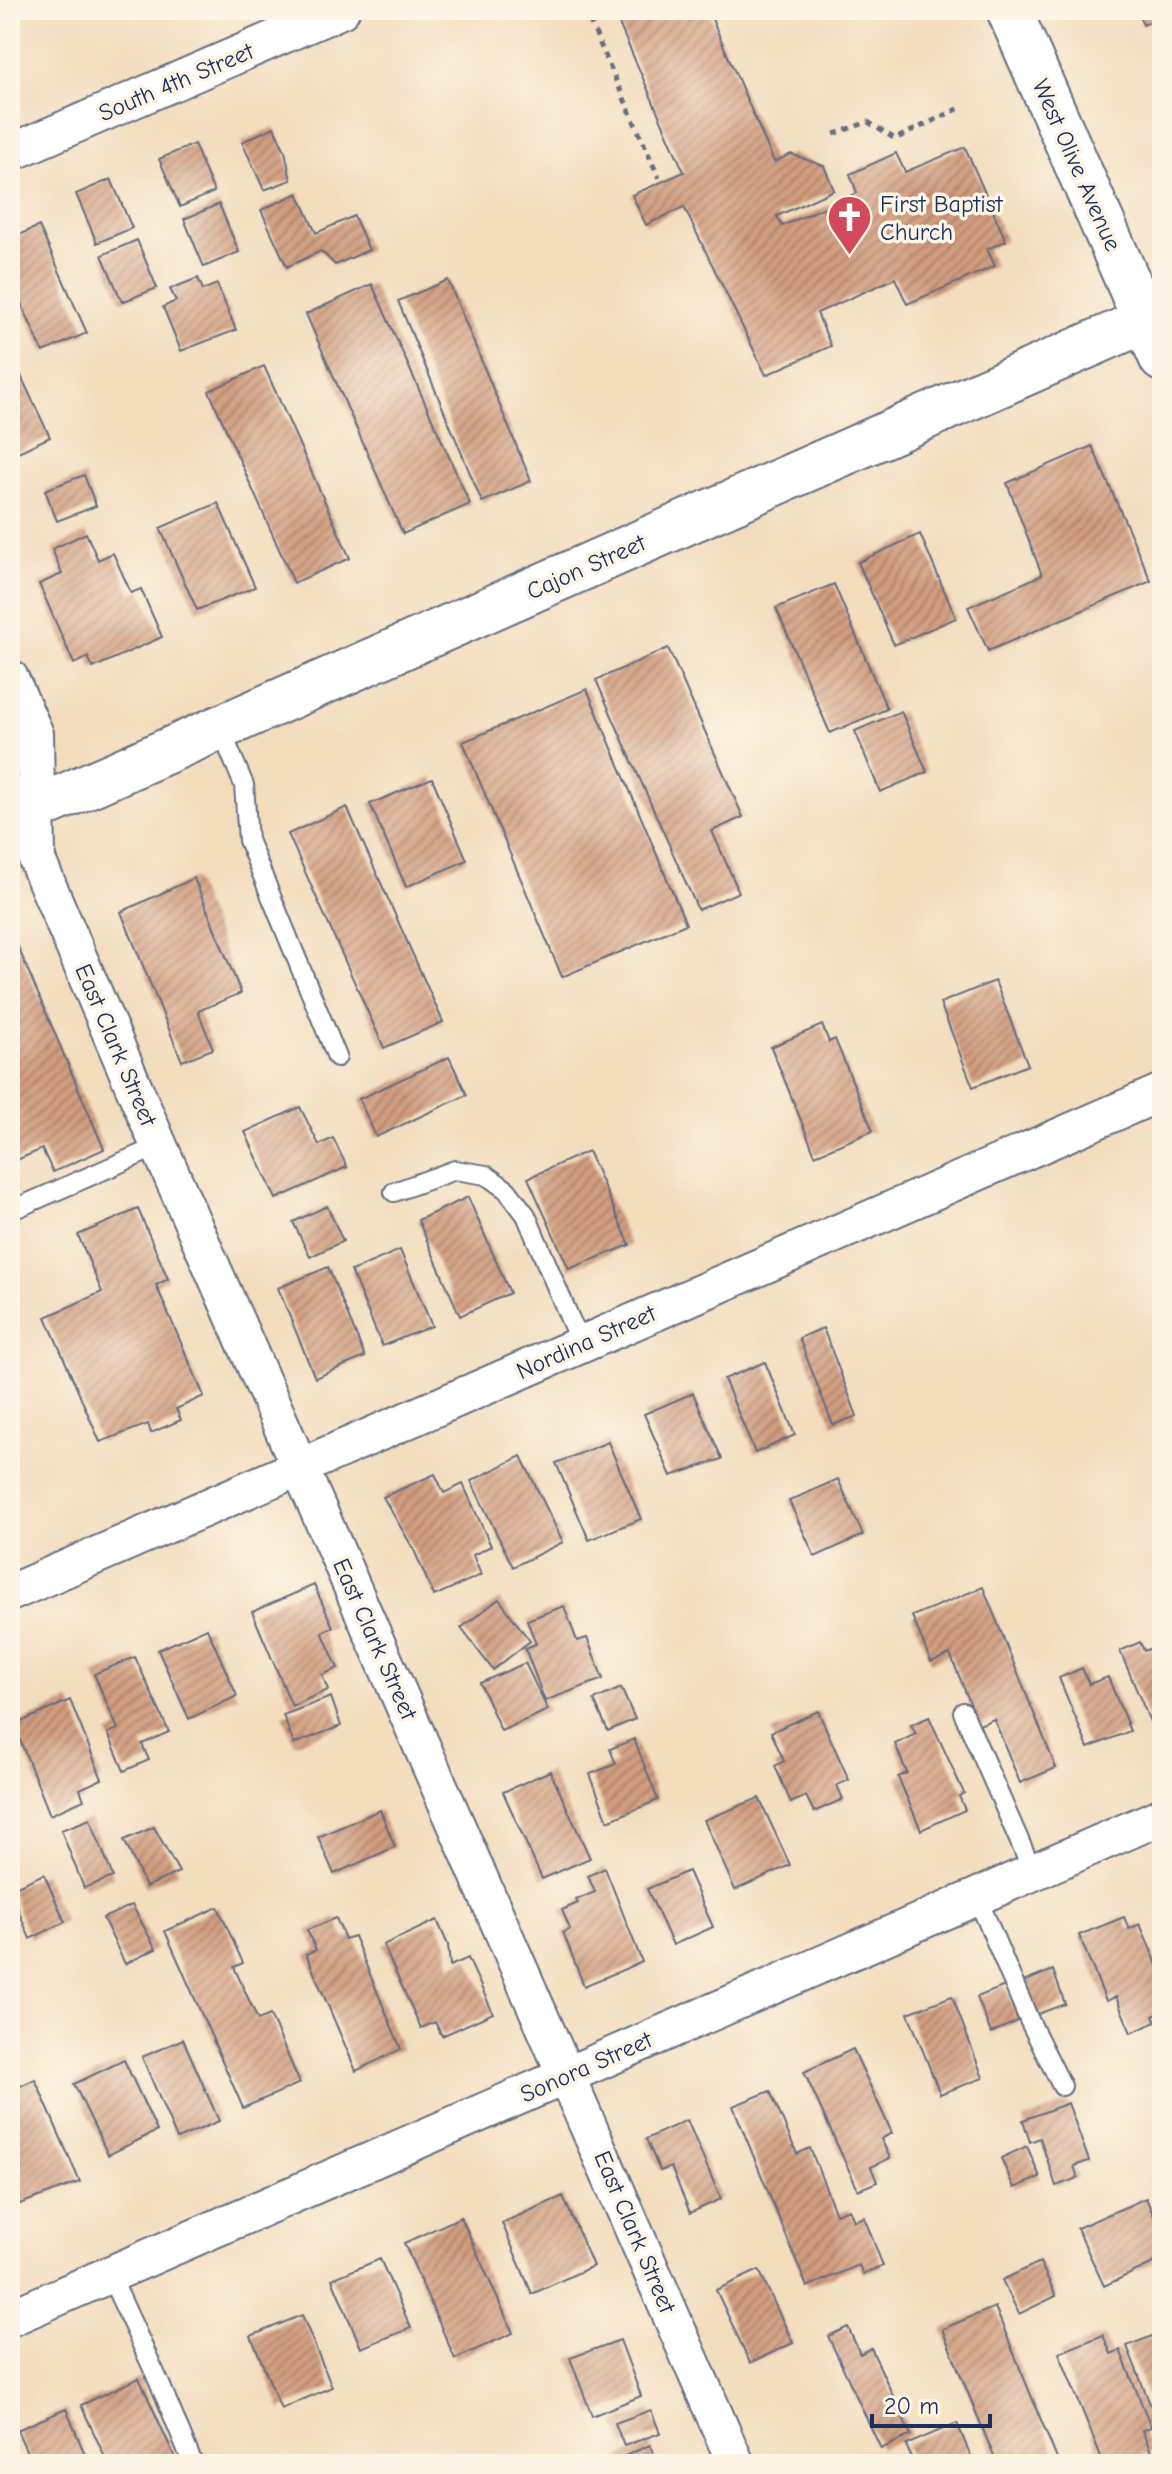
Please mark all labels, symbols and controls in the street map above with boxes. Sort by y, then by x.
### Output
street label: South 4th Street [94,36,259,127]
street label: West Olive Avenue [1027,75,1127,255]
place label: First Baptist Church [880,190,1004,246]
church icon: First Baptist Church [825,194,873,257]
street label: Cajon Street [522,528,651,606]
street label: East Clark Street [69,960,163,1131]
street label: Nordina Street [512,1298,661,1385]
street label: East Clark Street [327,1554,424,1725]
street label: Sonora Street [516,2025,657,2109]
street label: East Clark Street [588,2147,682,2318]
scale bar [872,2378,990,2428]
text: 20 m [884,2392,939,2420]

